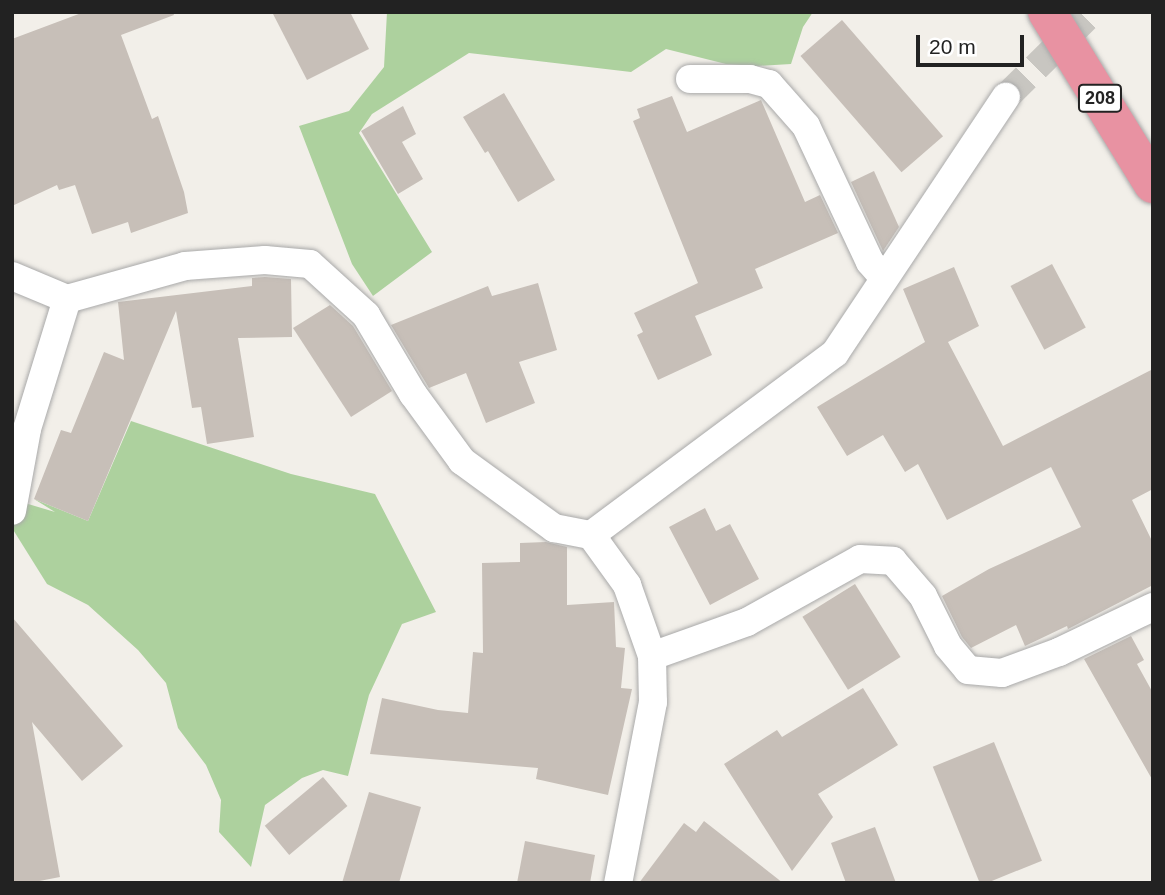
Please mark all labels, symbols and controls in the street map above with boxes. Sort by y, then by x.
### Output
scale bar [920,21,1028,65]
text: 20 m [929,35,976,58]
road number: 208 [1077,84,1123,113]

